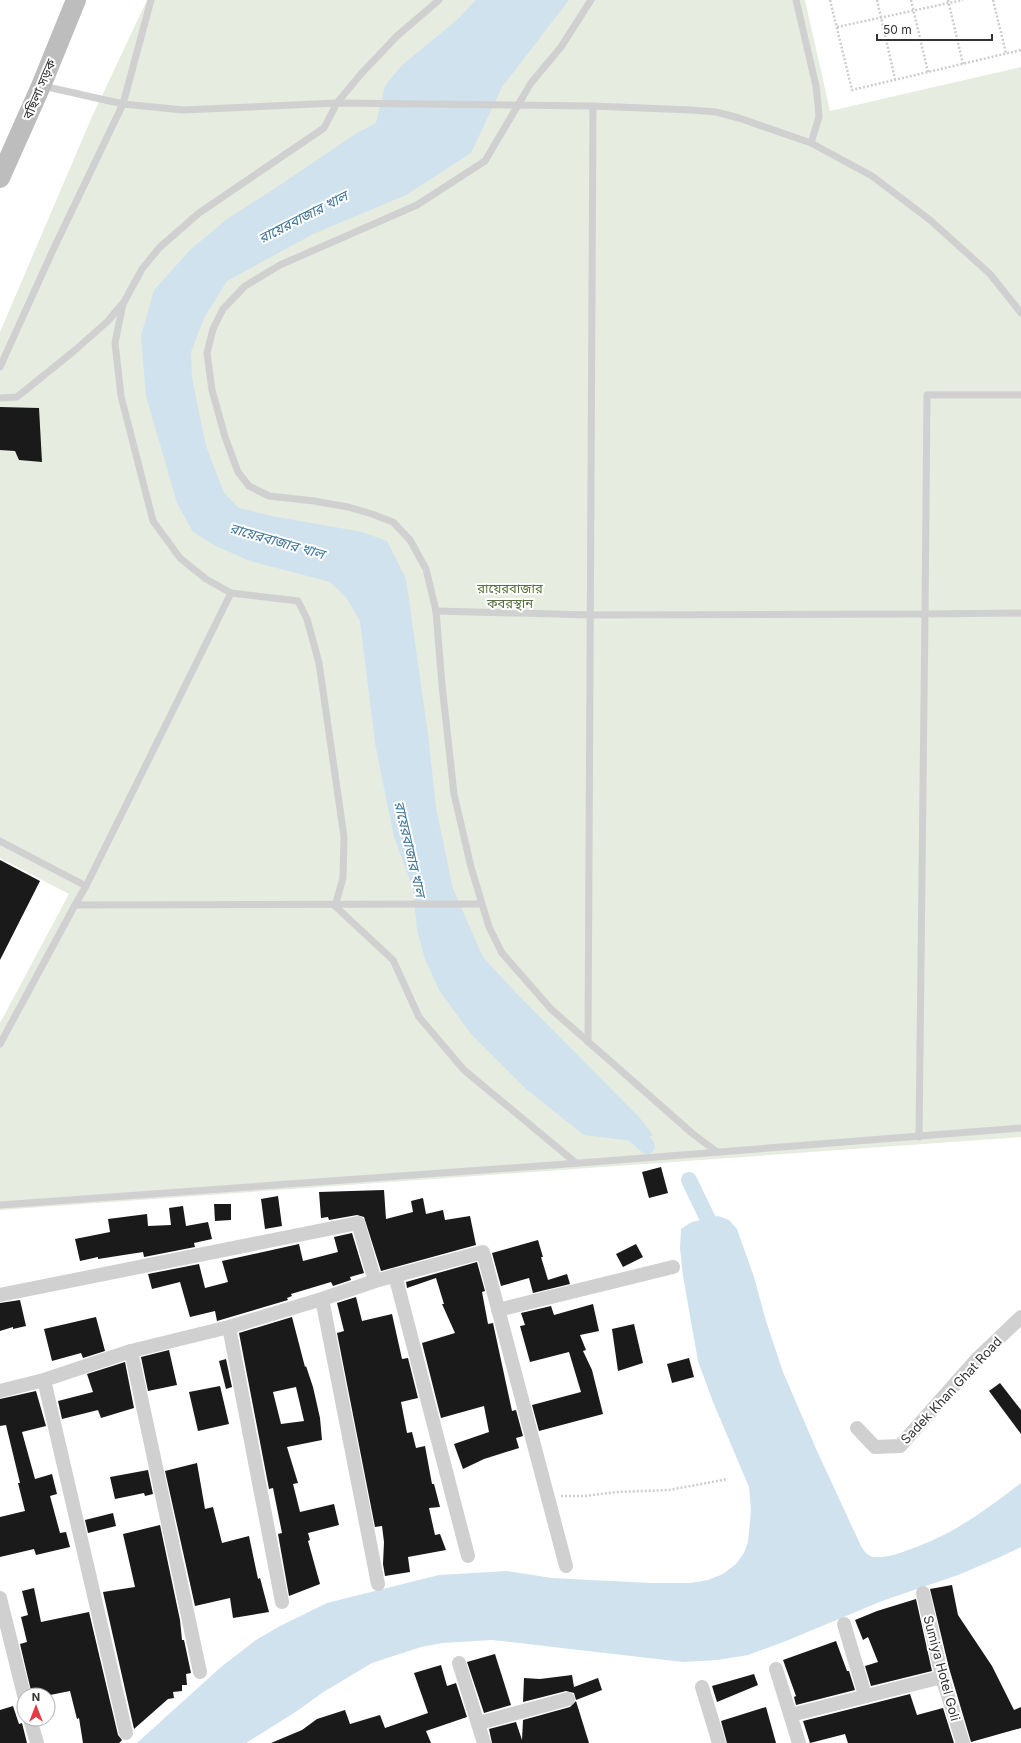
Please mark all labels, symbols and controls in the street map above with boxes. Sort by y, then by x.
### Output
scale bar [877,16,992,42]
text: 50 m [883,22,912,37]
street label: বছিলা সড়ক [19,56,59,122]
water label: রায়েরবাজার খাল [255,186,353,246]
water label: রায়েরবাজার খাল [228,519,329,563]
park label: রায়েরবাজার কবরস্থান [476,580,543,611]
water label: রায়েরবাজার খাল [391,799,430,901]
street label: Sadek Khan Ghat Road [897,1333,1005,1447]
street label: Sumiya Hotel Goli [920,1614,964,1722]
north arrow [16,1687,56,1727]
text: N [32,1690,40,1704]

